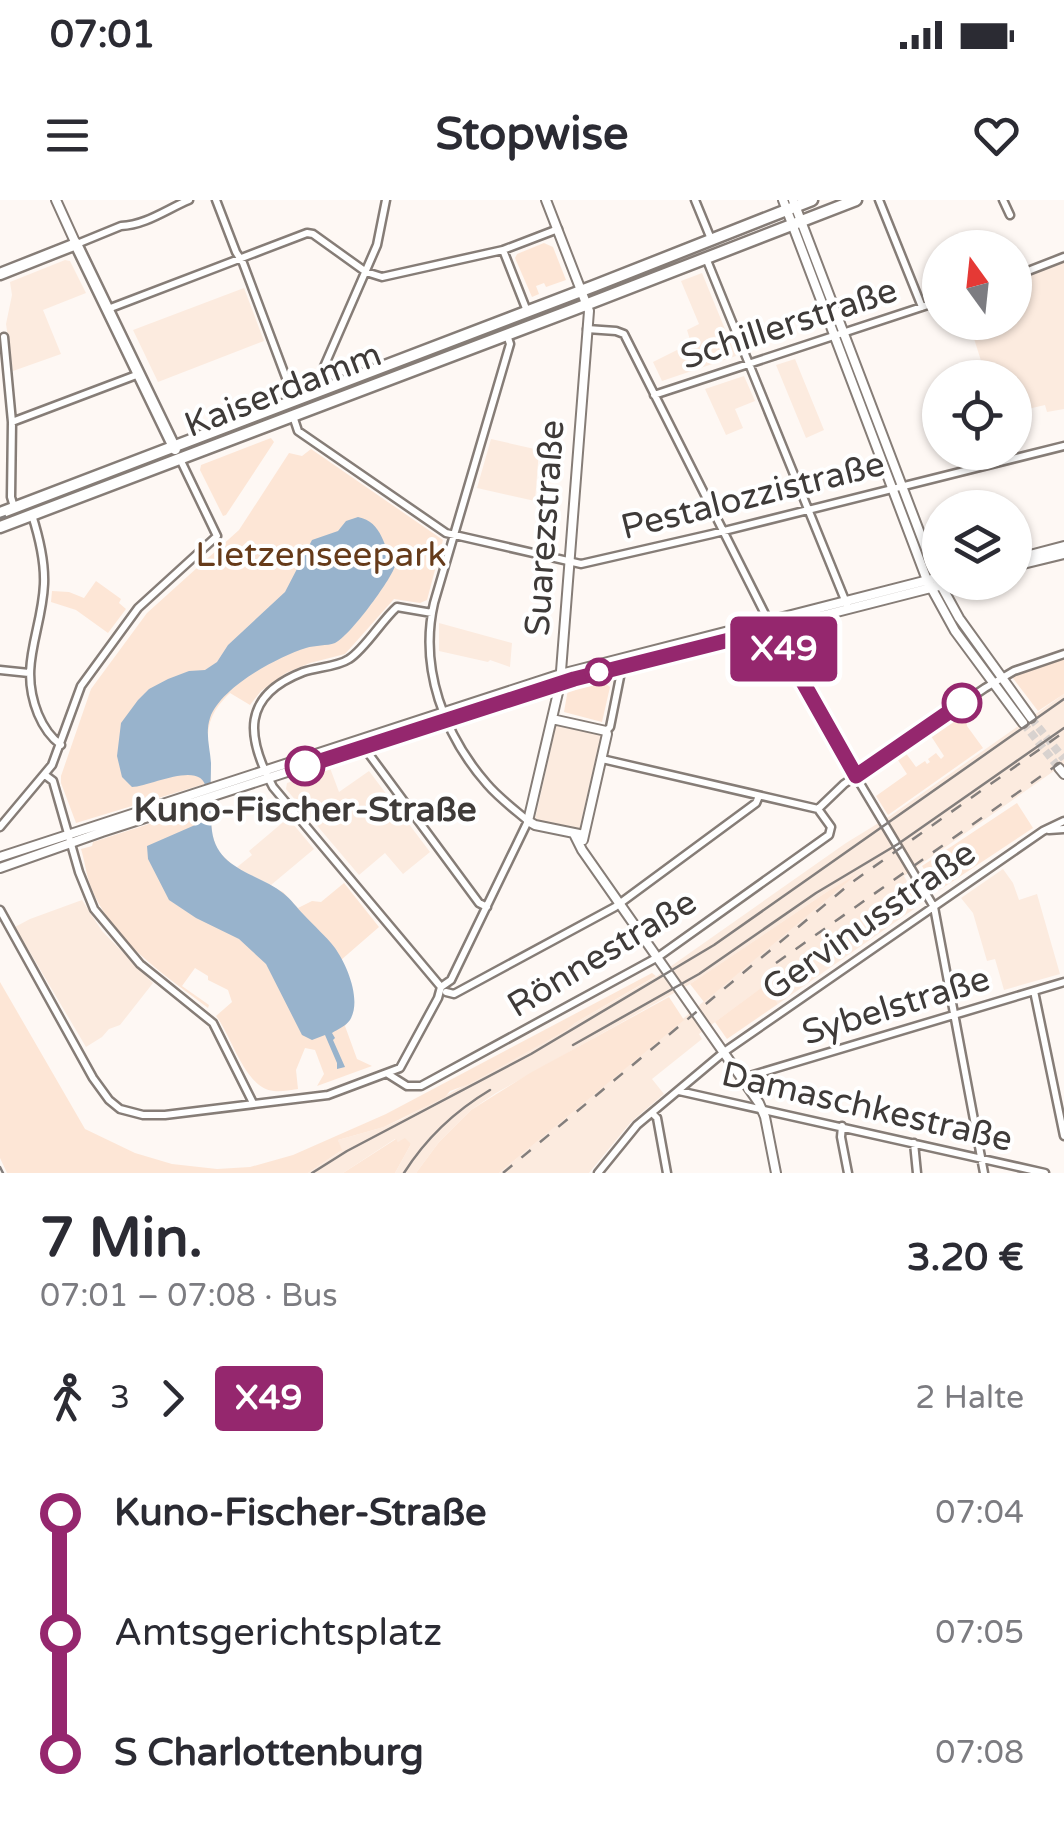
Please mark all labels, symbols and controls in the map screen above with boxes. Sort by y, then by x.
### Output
text: 07:01 [50,12,155,58]
icon: menu [40,108,95,163]
text: Stopwise [436,108,628,162]
icon: heart [969,108,1024,163]
north arrow [922,230,1032,340]
map controls [922,230,1032,600]
street label: Schillerstraße [675,269,903,379]
street label: Kaiserdamm [179,333,387,447]
button: locate [922,360,1032,470]
street label: Suarezstraße [516,419,574,637]
street label: Pestalozzistraße [617,443,889,549]
button: layers [922,490,1032,600]
park label: Lietzenseepark [195,534,447,576]
line badge: X49 [726,616,842,682]
text: X49 [750,628,818,670]
unlabelled marker [586,659,612,685]
unlabelled marker [943,684,981,722]
marker: Kuno-Fischer-Straße [286,747,324,785]
place label: Kuno-Fischer-Straße [133,789,477,831]
street label: Gervinusstraße [754,832,984,1010]
street label: Rönnestraße [500,881,704,1027]
street label: Sybelstraße [797,958,995,1054]
street label: Damaschkestraße [718,1053,1016,1161]
text: 7 Min. [40,1206,203,1272]
text: 3.20 € [907,1235,1024,1281]
text: 07:01 – 07:08 · Bus [40,1277,338,1315]
icon: walk [40,1371,95,1426]
icon: forward [145,1371,200,1426]
text: X49 [235,1377,303,1419]
text: 3 [110,1379,130,1417]
text: 2 Halte [915,1379,1024,1417]
text: Kuno-Fischer-Straße [114,1490,487,1536]
text: 07:04 [935,1494,1024,1532]
text: Amtsgerichtsplatz [114,1610,442,1656]
text: 07:05 [935,1614,1024,1652]
text: S Charlottenburg [114,1730,424,1776]
text: 07:08 [935,1734,1024,1772]

